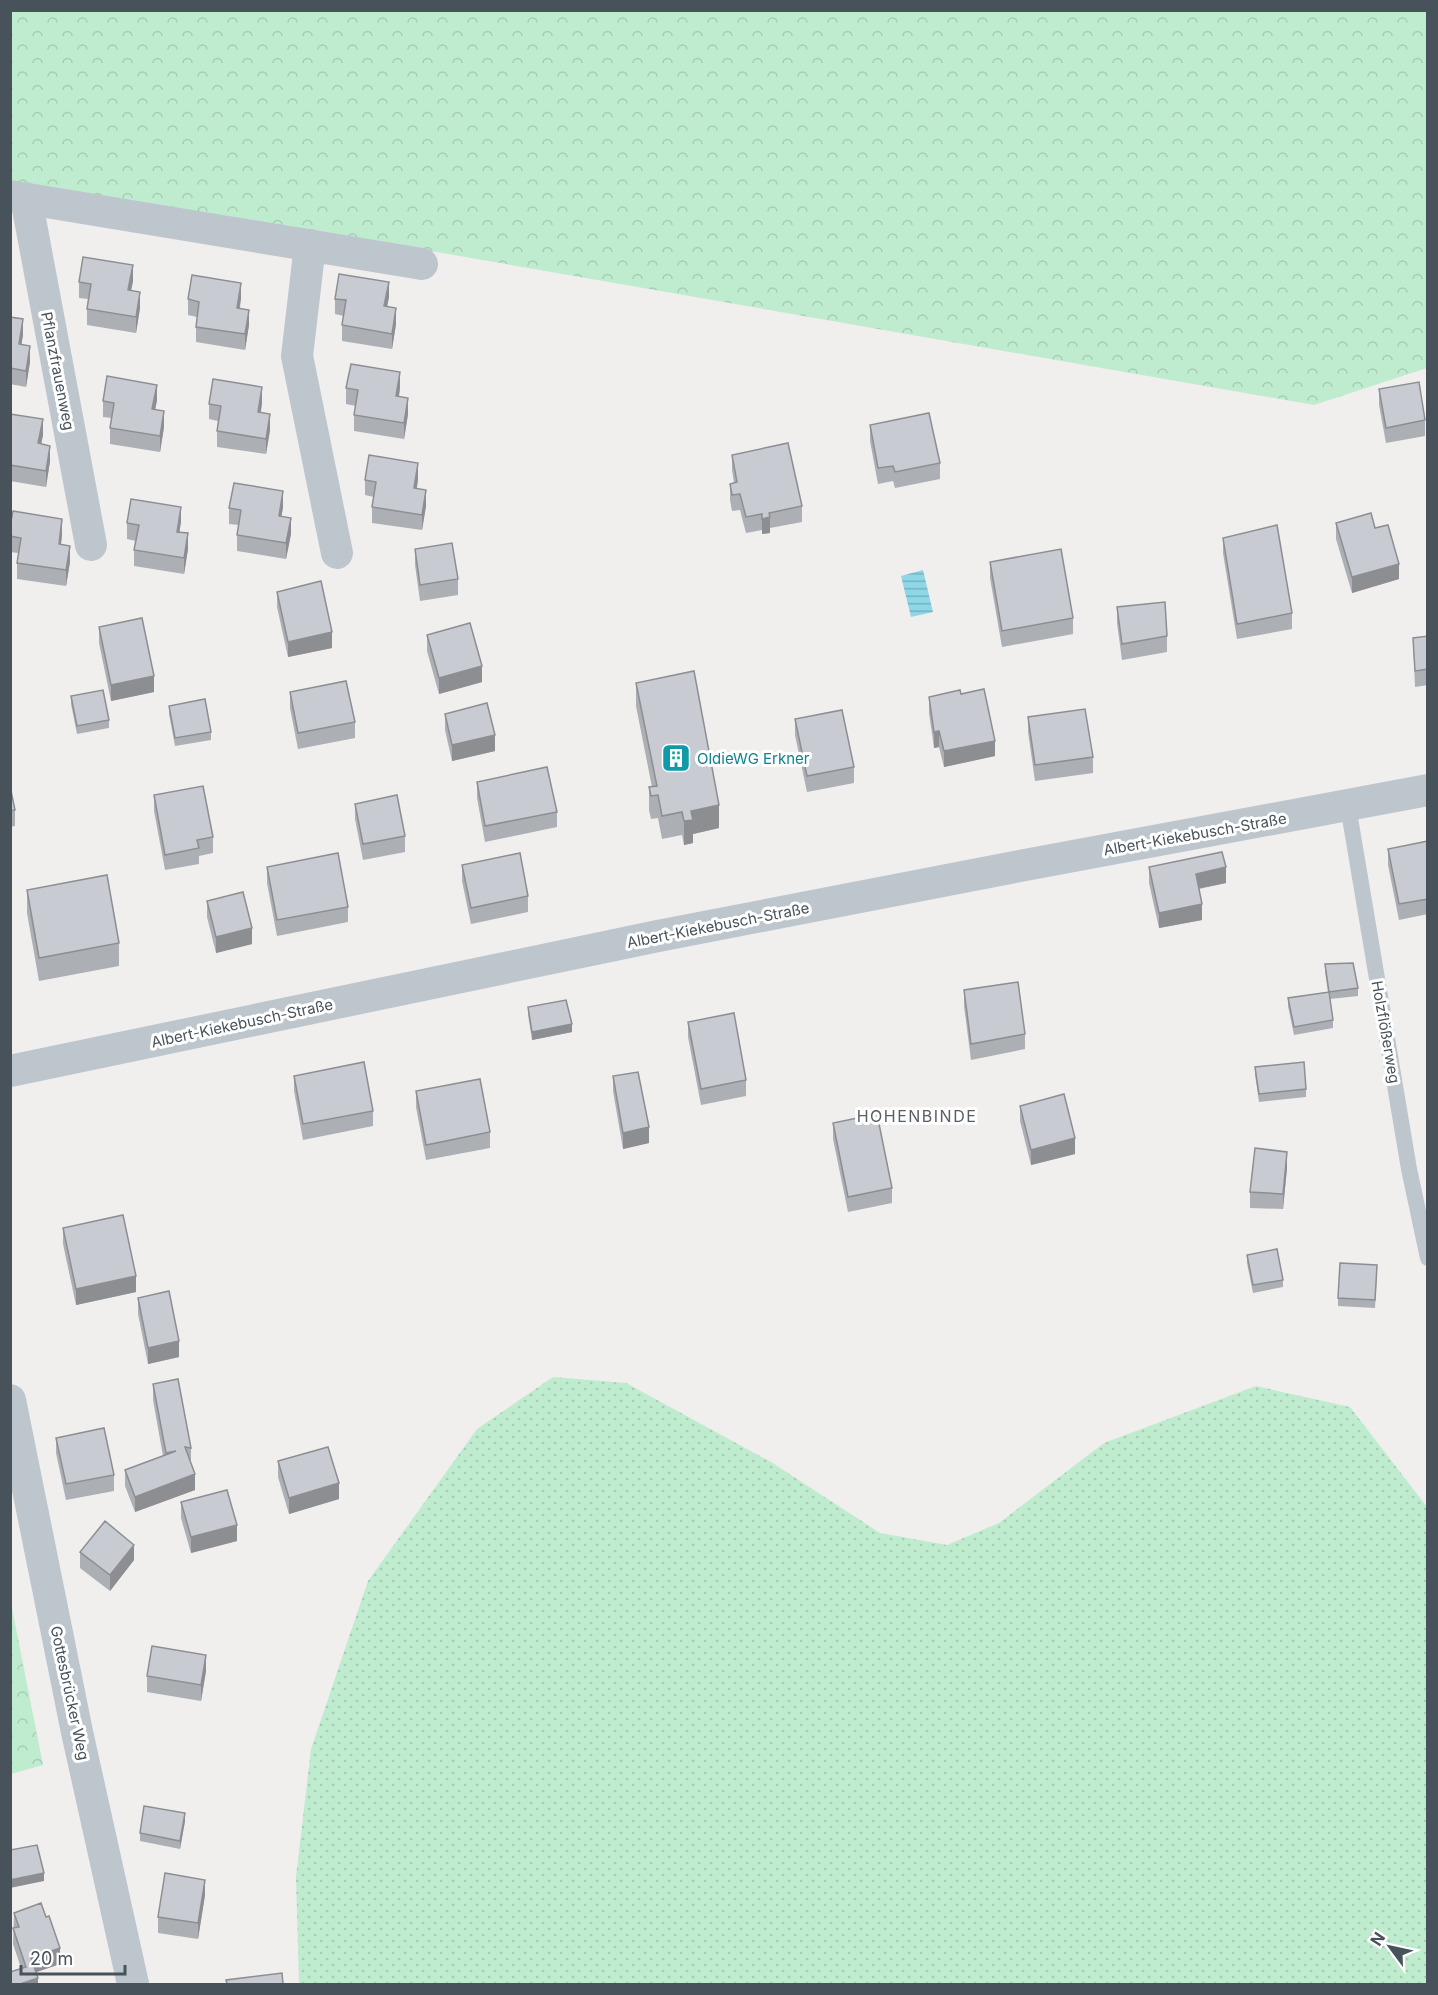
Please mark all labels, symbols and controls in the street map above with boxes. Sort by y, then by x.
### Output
street label: Pflanzfrauenweg [37,310,79,432]
building icon: OldieWG Erkner [660,742,692,774]
place label: OldieWG Erkner [697,749,810,768]
street label: Albert-Kiekebusch-Straße [1102,809,1288,859]
street label: Albert-Kiekebusch-Straße [625,898,811,952]
street label: Holzflößerweg [1368,979,1404,1085]
street label: Albert-Kiekebusch-Straße [149,994,335,1052]
district label: HOHENBINDE [857,1106,977,1126]
street label: Gottesbrücker Weg [46,1624,94,1762]
north arrow [1360,1917,1420,1977]
text: N [1366,1928,1389,1949]
scale bar [21,1938,124,1976]
text: 20 m [30,1948,73,1969]

